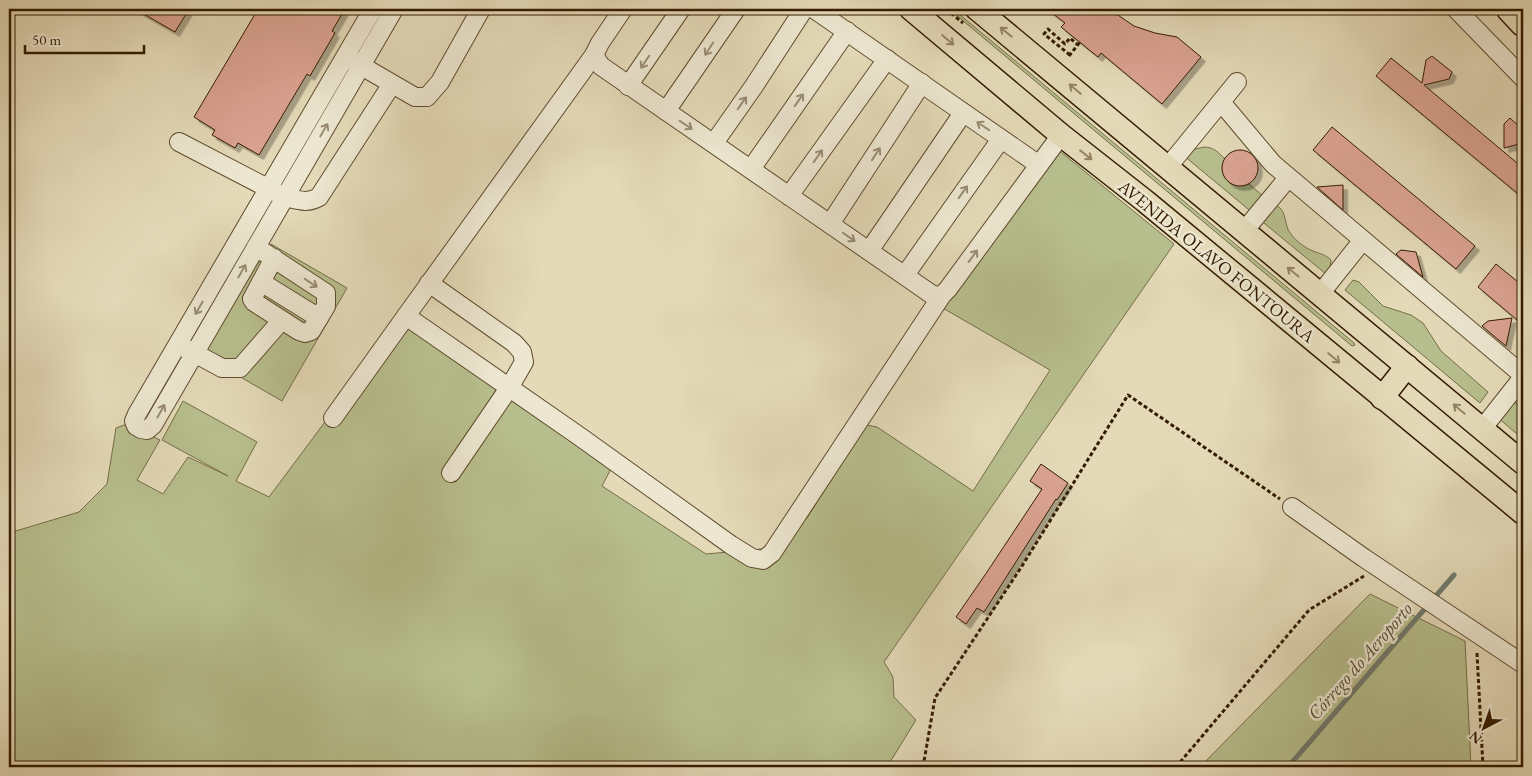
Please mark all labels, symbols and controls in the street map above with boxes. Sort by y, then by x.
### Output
scale bar [25,22,144,54]
one-way arrow [1000,27,1013,38]
text: 50 m [32,30,61,49]
one-way arrow [941,35,954,46]
one-way arrow [704,42,714,56]
one-way arrow [640,55,650,69]
one-way arrow [1068,84,1081,95]
one-way arrow [794,93,804,107]
one-way arrow [737,97,747,111]
one-way arrow [679,119,693,130]
one-way arrow [976,121,990,131]
one-way arrow [319,123,329,138]
one-way arrow [871,147,881,161]
one-way arrow [813,149,823,163]
one-way arrow [1079,150,1092,161]
street label: AVENIDA OLAVO FONTOURA [1113,174,1320,348]
one-way arrow [958,186,968,200]
one-way arrow [841,232,855,242]
one-way arrow [968,249,978,263]
one-way arrow [237,263,247,278]
one-way arrow [1287,266,1300,277]
one-way arrow [304,278,318,288]
one-way arrow [194,300,204,314]
one-way arrow [1328,352,1341,363]
one-way arrow [1453,404,1466,415]
one-way arrow [156,405,166,419]
water label: Córrego do Aeroporto [1302,597,1418,725]
north arrow [1460,704,1510,754]
text: N [1465,727,1486,748]

